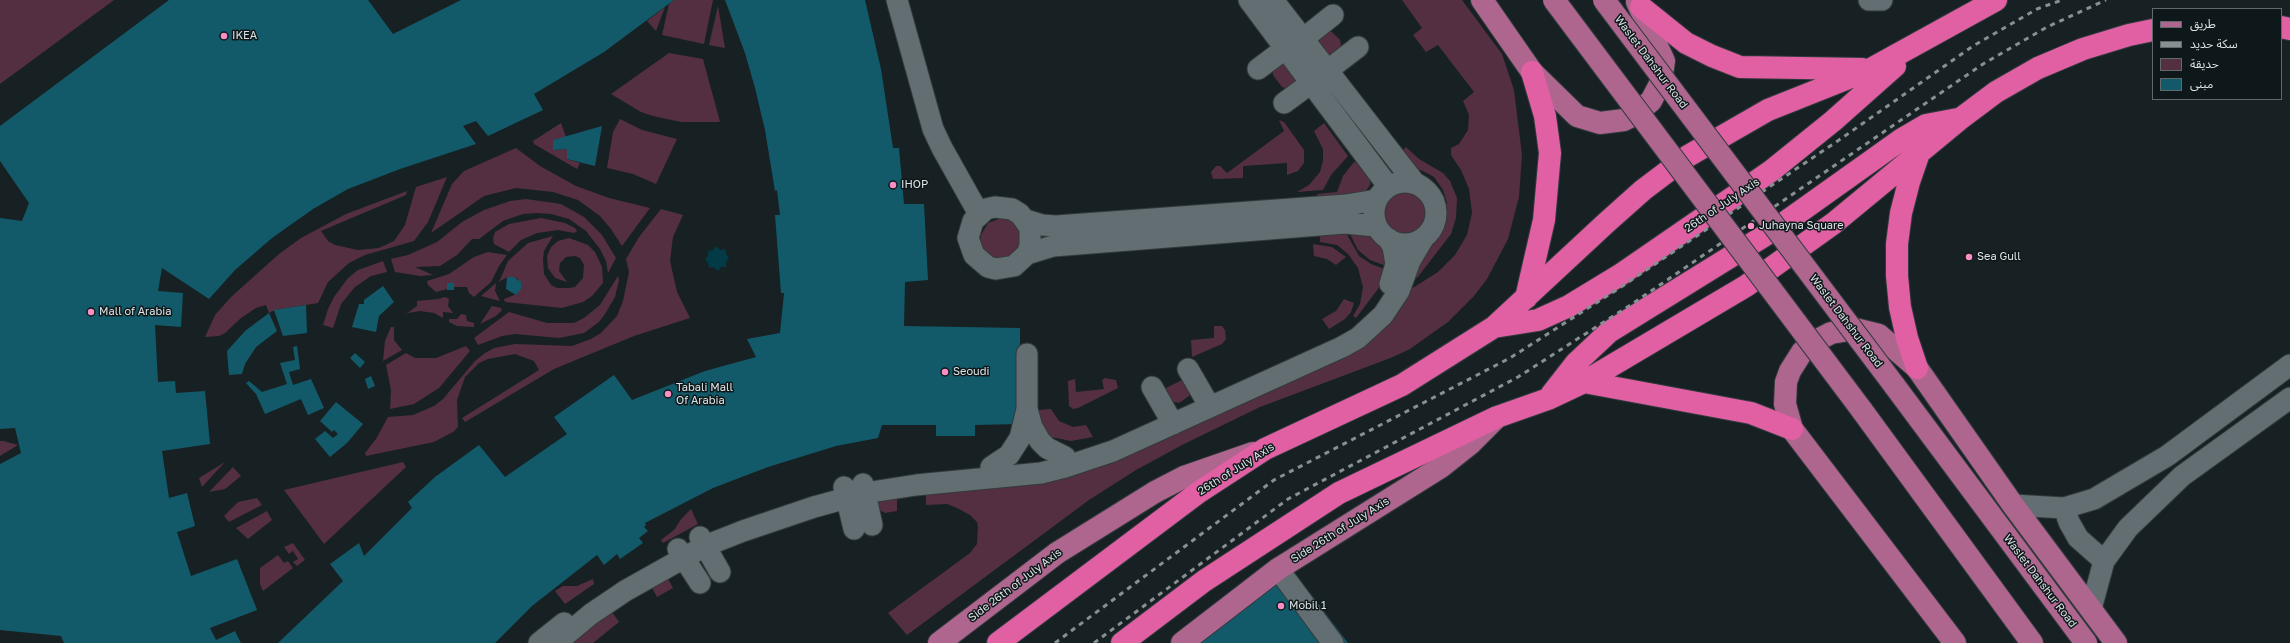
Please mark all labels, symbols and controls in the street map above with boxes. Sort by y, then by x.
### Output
legend [2152,8,2282,100]
street label: Waslet Dahshur Road [1612,13,1690,111]
text: طريق [2190,16,2216,31]
place label: IKEA [232,29,257,43]
marker: IKEA [219,31,229,41]
text: سكة حديد [2190,36,2238,51]
text: حديقة [2190,56,2219,71]
text: مبنى [2190,76,2213,91]
street label: 26th of July Axis [1682,175,1762,235]
place label: IHOP [901,178,928,192]
marker: IHOP [888,180,898,190]
place label: Juhayna Square [1759,219,1844,233]
marker: Juhayna Square [1746,221,1756,231]
place label: Sea Gull [1977,250,2021,264]
marker: Sea Gull [1964,252,1974,262]
street label: Waslet Dahshur Road [1807,272,1885,370]
place label: Mall of Arabia [99,305,171,319]
marker: Mall of Arabia [86,307,96,317]
place label: Seoudi [953,365,989,379]
marker: Seoudi [940,367,950,377]
place label: Tabali Mall Of Arabia [676,381,733,407]
marker: Tabali Mall Of Arabia [663,389,673,399]
street label: 26th of July Axis [1195,440,1277,498]
street label: Side 26th of July Axis [1288,494,1392,566]
street label: Waslet Dahshur Road [2001,532,2079,630]
street label: Side 26th of July Axis [966,546,1064,624]
place label: Mobil 1 [1289,599,1326,613]
marker: Mobil 1 [1276,601,1286,611]

